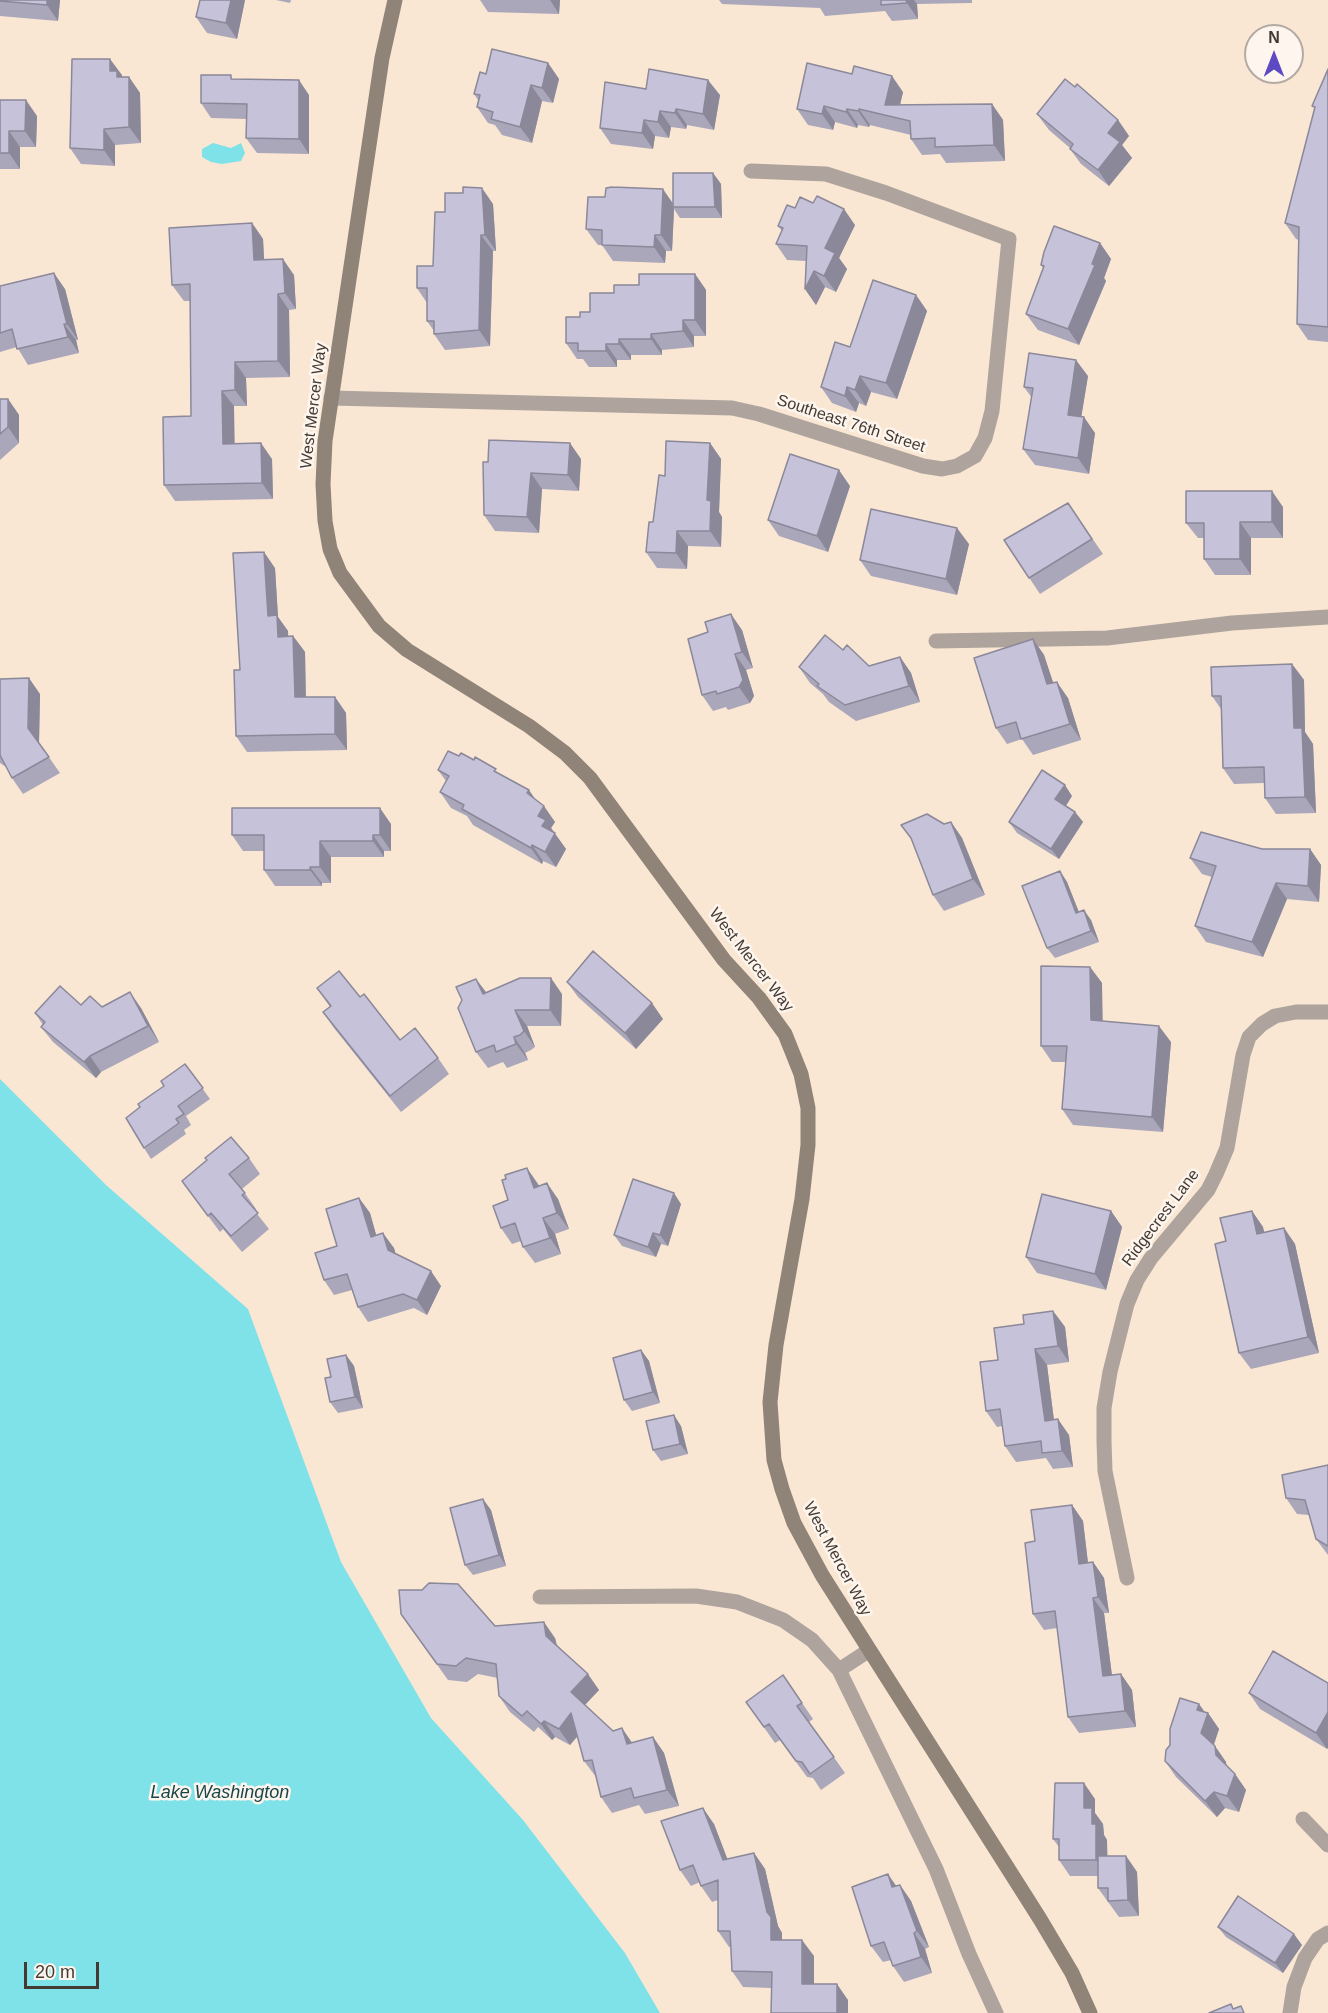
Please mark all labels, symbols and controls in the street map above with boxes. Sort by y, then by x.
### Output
north arrow [1244,24,1304,84]
text: N [1268,29,1280,46]
street label: West Mercer Way [297,342,331,470]
street label: Southeast 76th Street [774,391,928,457]
street label: West Mercer Way [705,904,797,1016]
street label: Ridgecrest Lane [1118,1166,1204,1270]
street label: West Mercer Way [799,1499,875,1619]
water label: Lake Washington [151,1782,289,1804]
scale bar [27,1950,102,1988]
text: 20 m [35,1962,75,1982]

